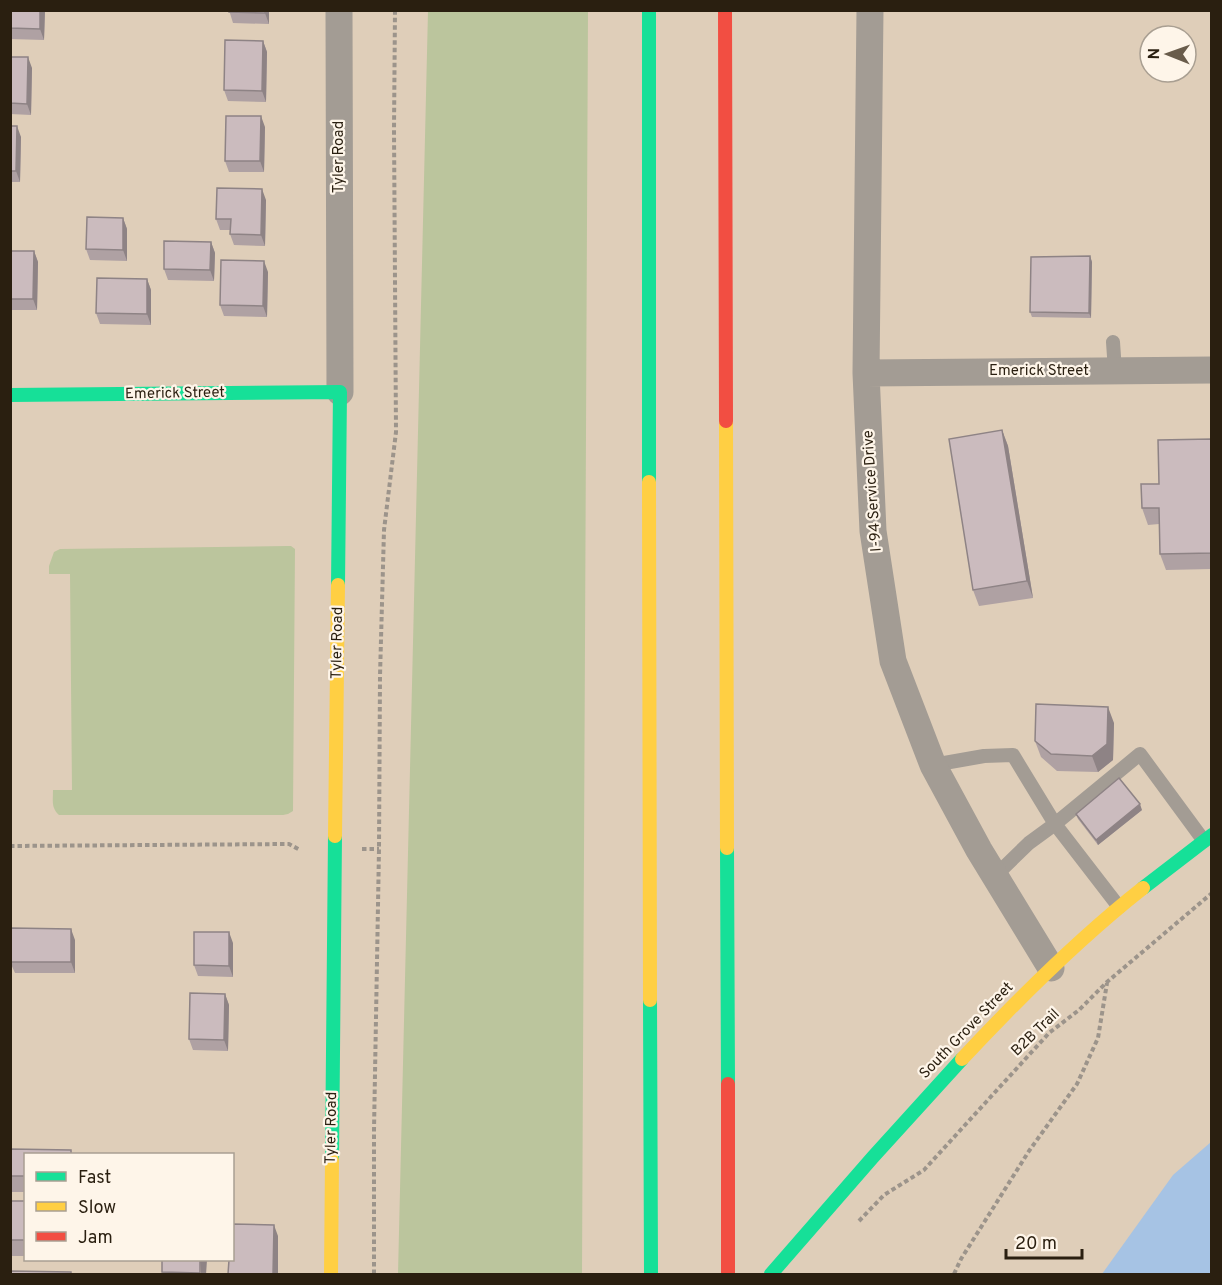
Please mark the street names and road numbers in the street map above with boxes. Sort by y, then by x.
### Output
street label: Tyler Road [330,121,349,193]
street label: Emerick Street [989,362,1089,381]
street label: Emerick Street [125,384,225,404]
street label: I-94 Service Drive [859,430,887,552]
street label: Tyler Road [328,607,348,679]
street label: South Grove Street [916,979,1018,1083]
street label: B2B Trail [1008,1005,1064,1061]
street label: Tyler Road [322,1092,342,1164]

